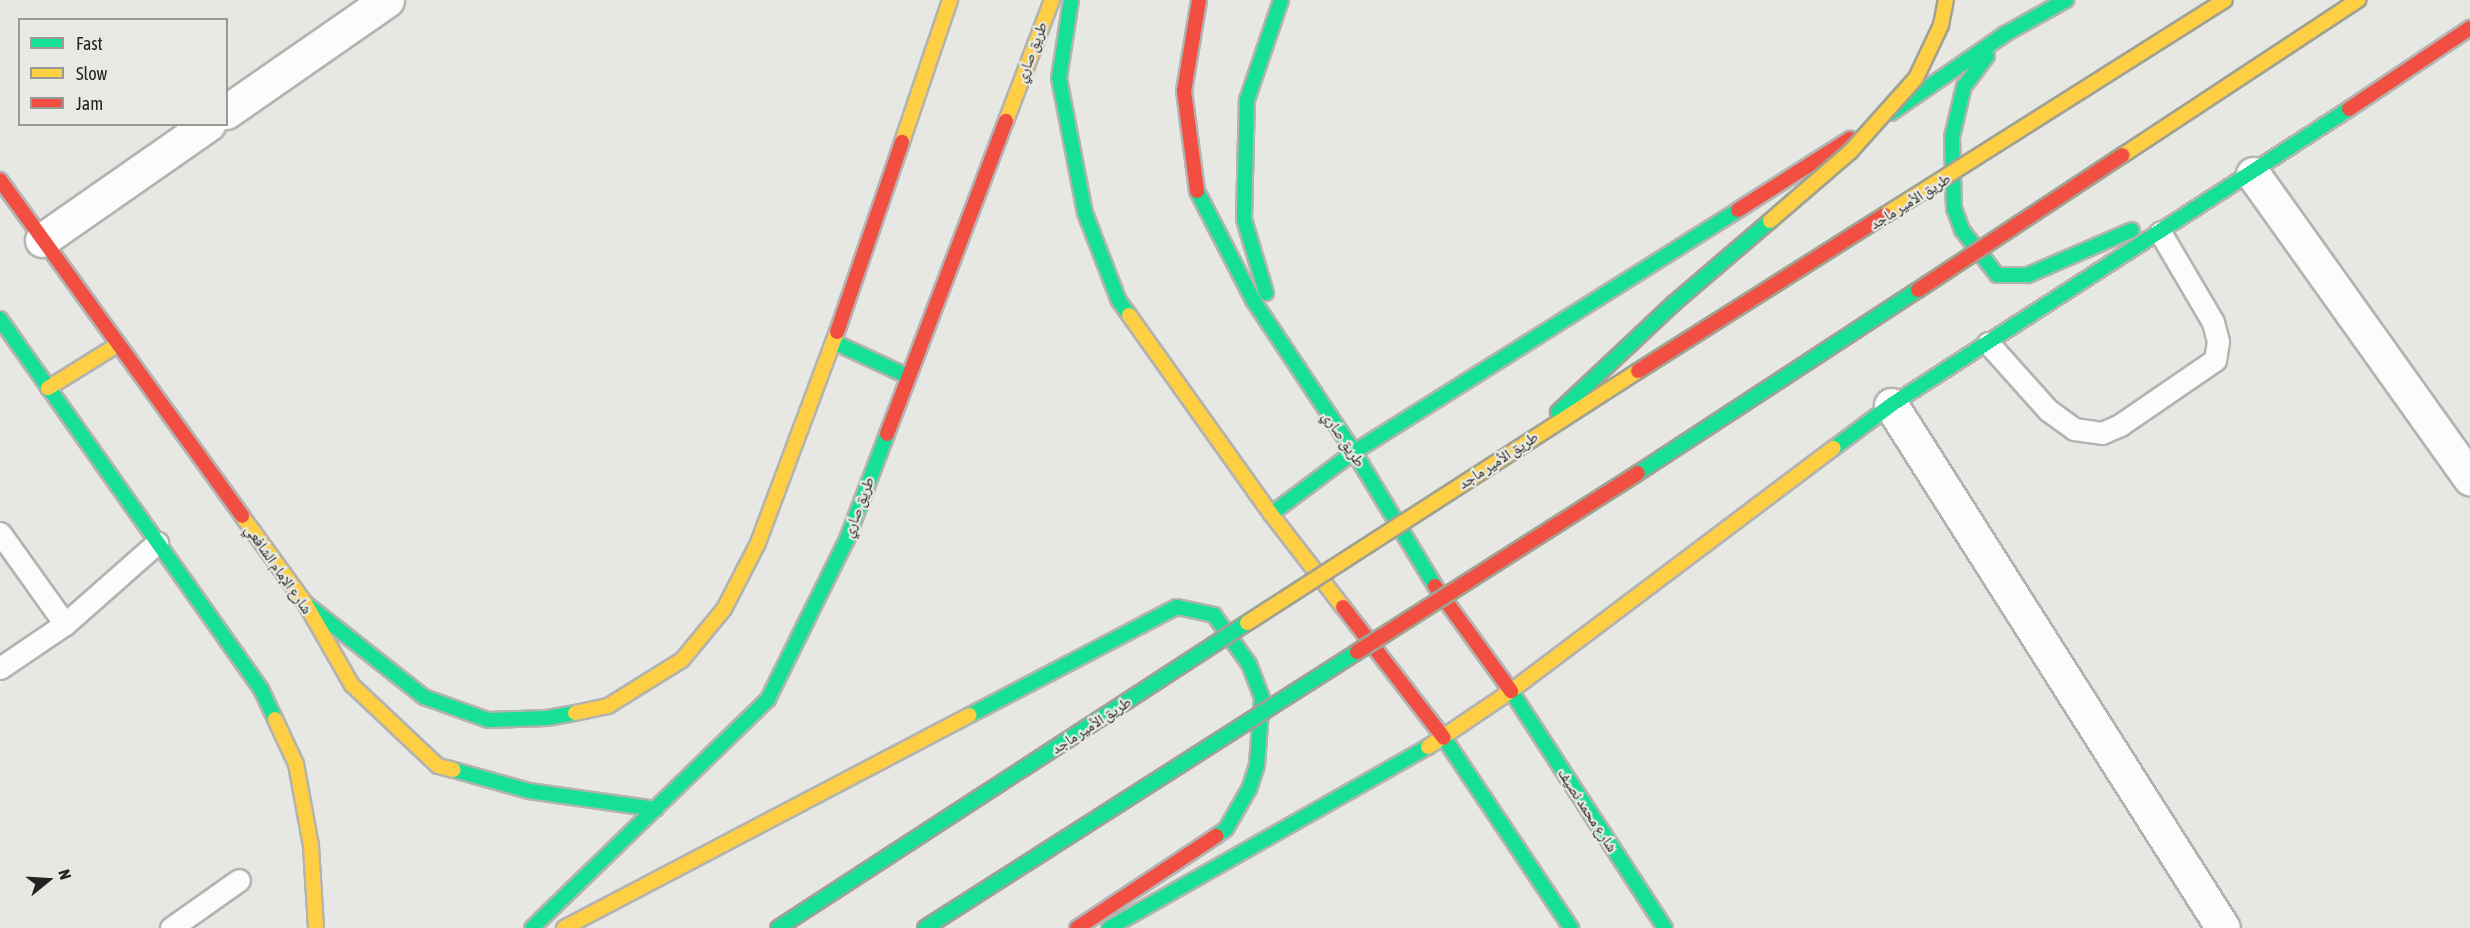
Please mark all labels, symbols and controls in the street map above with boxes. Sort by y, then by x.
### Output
legend [18,18,228,126]
street label: طريق صاري [1011,19,1051,85]
text: Fast [76,33,103,54]
text: Slow [76,63,107,84]
text: Jam [76,93,103,114]
street label: طريق الأمير ماجد [1866,169,1954,233]
street label: طريق صاري [1319,408,1369,470]
street label: طريق الأمير ماجد [1455,427,1541,493]
street label: طريق صاري [838,474,878,540]
street label: شارع الإمام الشافعي [241,521,317,617]
street label: طريق الأمير ماجد [1048,692,1134,758]
street label: شارع محمد نصيف [1554,765,1622,855]
north arrow [18,850,78,910]
text: N [55,867,75,882]

